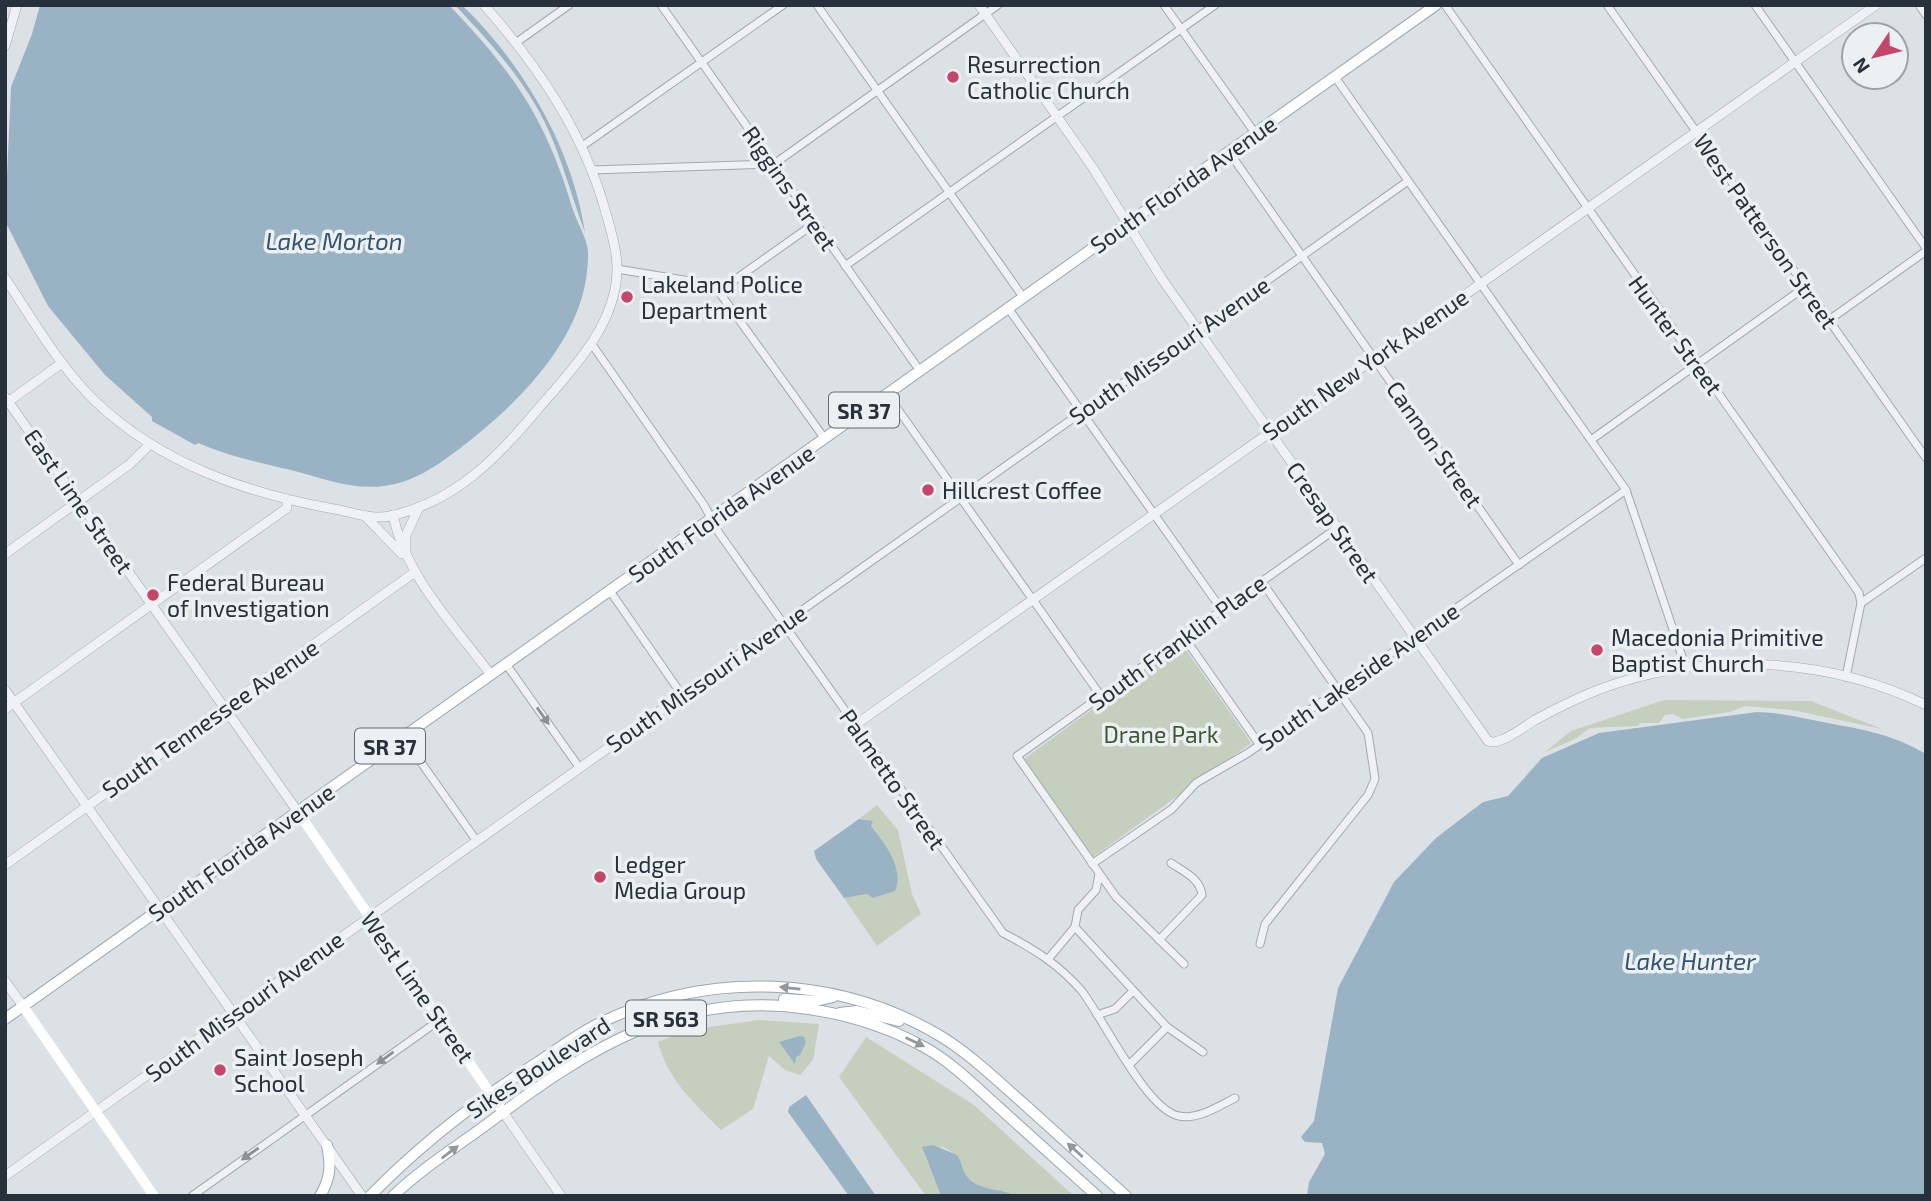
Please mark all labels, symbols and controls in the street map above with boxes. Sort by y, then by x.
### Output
north arrow [1840,21,1910,91]
place label: Resurrection Catholic Church [967,50,1130,104]
text: N [1847,54,1874,78]
marker: Resurrection Catholic Church [945,69,961,85]
street label: South Florida Avenue [1084,109,1282,259]
street label: Riggins Street [737,120,843,256]
street label: West Patterson Street [1688,128,1844,334]
water label: Lake Morton [265,226,403,255]
place label: Lakeland Police Department [641,270,803,324]
street label: South Missouri Avenue [1063,270,1275,430]
street label: Hunter Street [1623,270,1729,400]
street label: South New York Avenue [1257,282,1473,446]
marker: Lakeland Police Department [619,289,635,305]
street label: Cannon Street [1381,375,1489,513]
road number: SR 37 [829,392,899,428]
street label: East Lime Street [19,423,139,579]
street label: South Florida Avenue [622,438,820,588]
street label: Cresap Street [1281,456,1385,588]
place label: Hillcrest Coffee [942,476,1102,504]
marker: Hillcrest Coffee [920,482,936,498]
place label: Federal Bureau of Investigation [167,568,330,622]
street label: South Franklin Place [1083,568,1271,716]
marker: Federal Bureau of Investigation [145,587,161,603]
street label: South Lakeside Avenue [1252,596,1464,756]
street label: South Missouri Avenue [600,598,812,758]
place label: Macedonia Primitive Baptist Church [1611,623,1824,677]
street label: South Tennessee Avenue [96,633,324,803]
marker: Macedonia Primitive Baptist Church [1589,642,1605,658]
street label: Palmetto Street [834,703,952,855]
one-way arrow [536,707,550,725]
park label: Drane Park [1103,720,1219,748]
road number: SR 37 [355,728,425,764]
street label: South Florida Avenue [142,777,340,927]
place label: Ledger Media Group [614,850,746,904]
marker: Ledger Media Group [592,869,608,885]
street label: West Lime Street [355,906,481,1068]
street label: South Missouri Avenue [139,925,349,1087]
water label: Lake Hunter [1624,946,1756,975]
one-way arrow [778,982,800,993]
road number: SR 563 [626,1000,706,1036]
street label: Sikes Boulevard [461,1010,615,1124]
one-way arrow [905,1037,925,1048]
place label: Saint Joseph School [234,1043,364,1097]
one-way arrow [376,1051,394,1065]
marker: Saint Joseph School [212,1062,228,1078]
one-way arrow [1066,1142,1084,1158]
one-way arrow [441,1145,459,1159]
one-way arrow [241,1147,259,1161]

